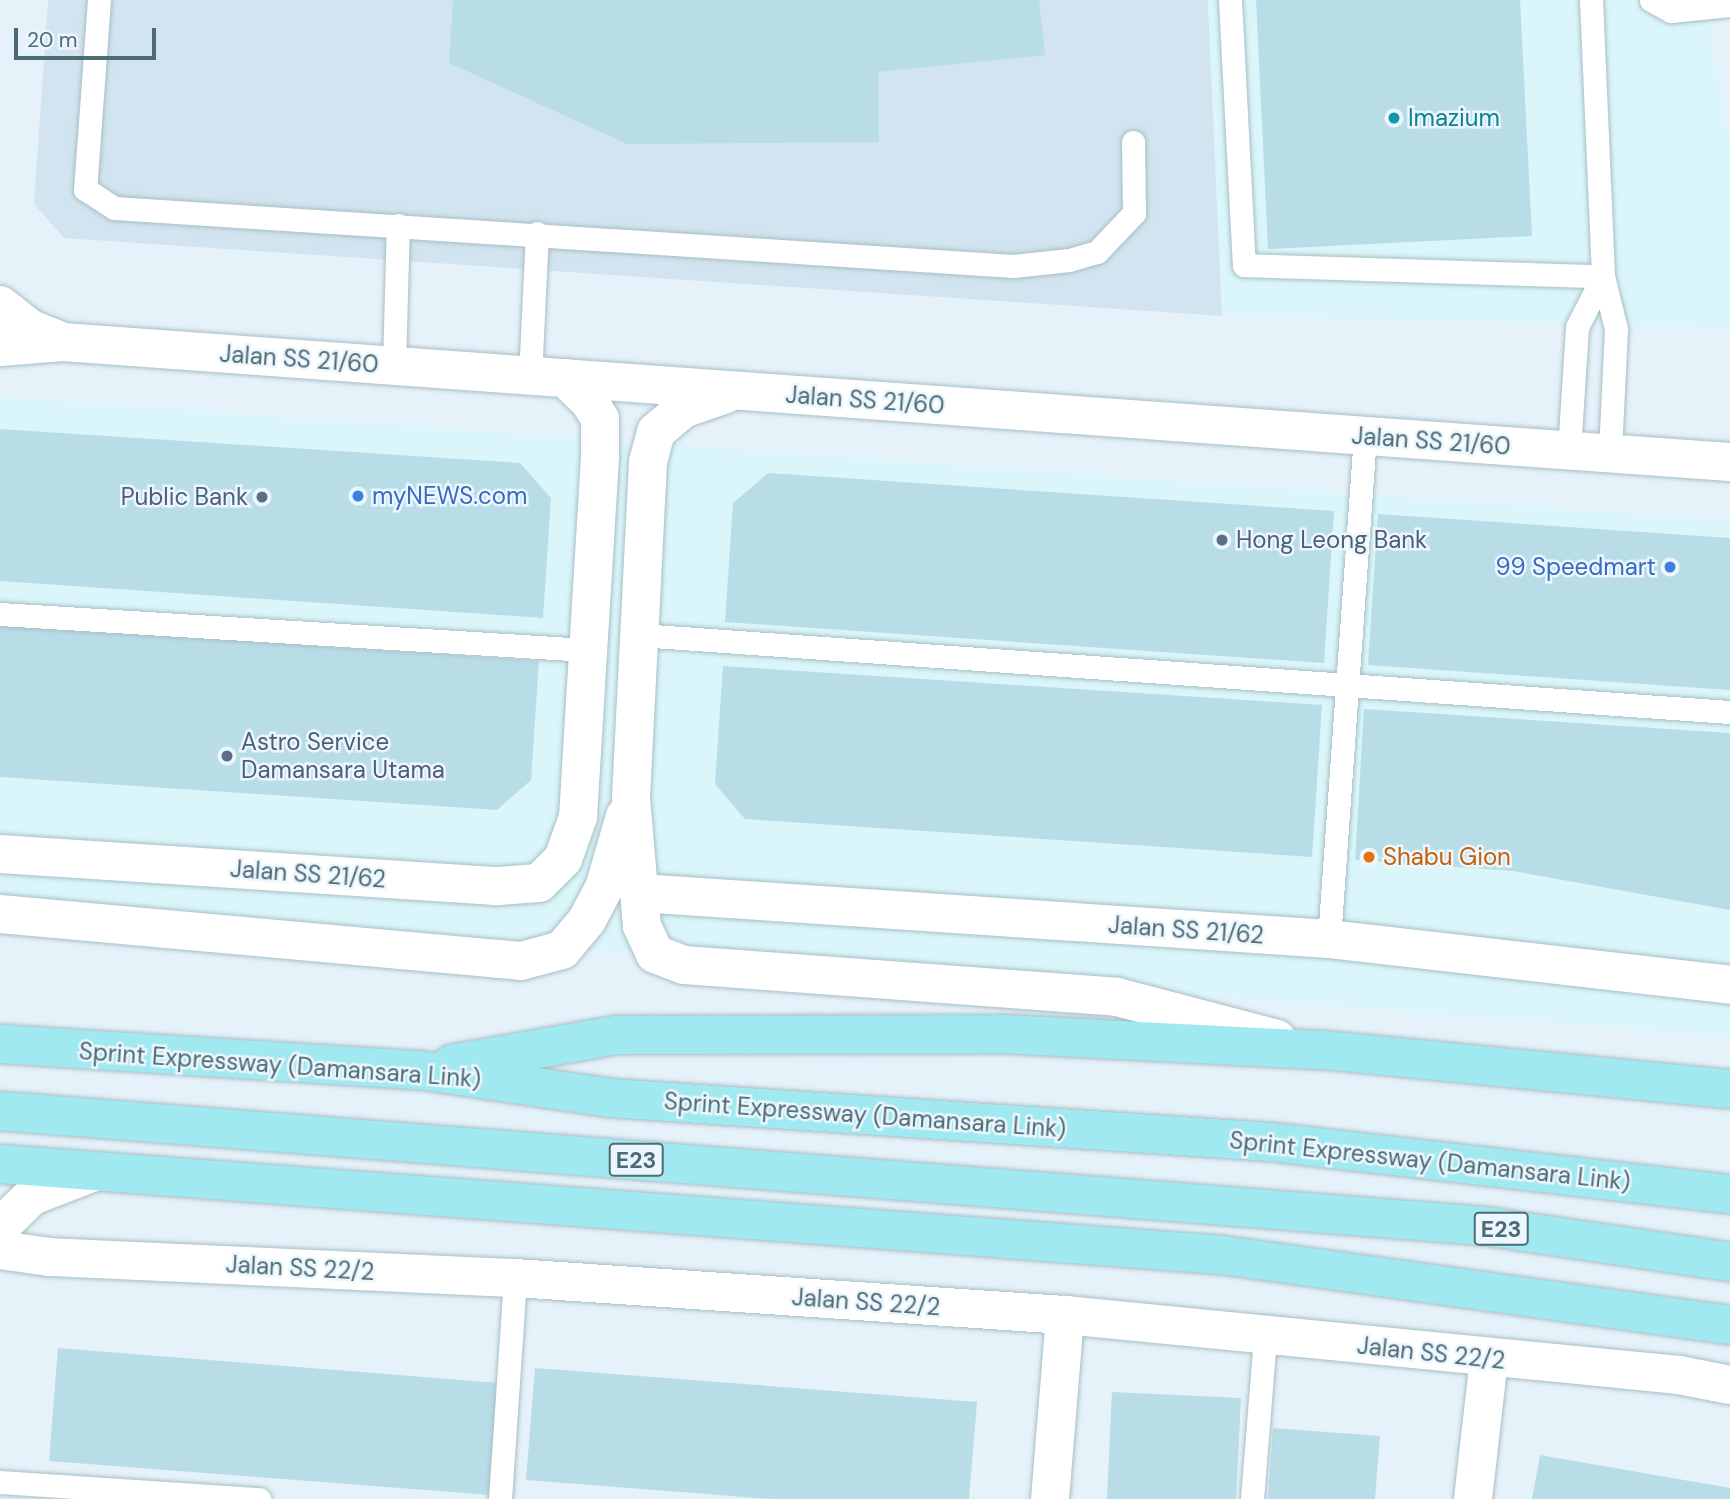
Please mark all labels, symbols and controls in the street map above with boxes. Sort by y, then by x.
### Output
scale bar [18,14,159,58]
text: 20 m [27,26,78,54]
place label: Imazium [1408,104,1500,132]
marker: Imazium [1386,110,1402,126]
street label: Jalan SS 21/60 [218,339,380,379]
street label: Jalan SS 21/60 [784,380,946,420]
street label: Jalan SS 21/60 [1350,421,1512,461]
place label: myNEWS.com [372,482,527,510]
place label: Public Bank [121,483,248,511]
marker: myNEWS.com [350,488,366,504]
marker: Public Bank [254,489,270,505]
place label: Hong Leong Bank [1236,526,1427,554]
marker: Hong Leong Bank [1214,532,1230,548]
place label: 99 Speedmart [1495,553,1656,581]
marker: 99 Speedmart [1662,559,1678,575]
place label: Astro Service Damansara Utama [241,728,445,784]
marker: Astro Service Damansara Utama [219,748,235,764]
place label: Shabu Gion [1383,843,1511,871]
marker: Shabu Gion [1361,849,1377,865]
street label: Jalan SS 21/62 [229,854,387,894]
street label: Jalan SS 21/62 [1107,910,1265,950]
street label: Sprint Expressway (Damansara Link) [78,1037,482,1093]
street label: Sprint Expressway (Damansara Link) [663,1087,1067,1143]
street label: Sprint Expressway (Damansara Link) [1228,1126,1632,1196]
road number: E23 [608,1140,664,1180]
road number: E23 [1473,1210,1529,1248]
street label: Jalan SS 22/2 [225,1250,375,1286]
street label: Jalan SS 22/2 [791,1282,941,1322]
street label: Jalan SS 22/2 [1356,1331,1506,1375]

